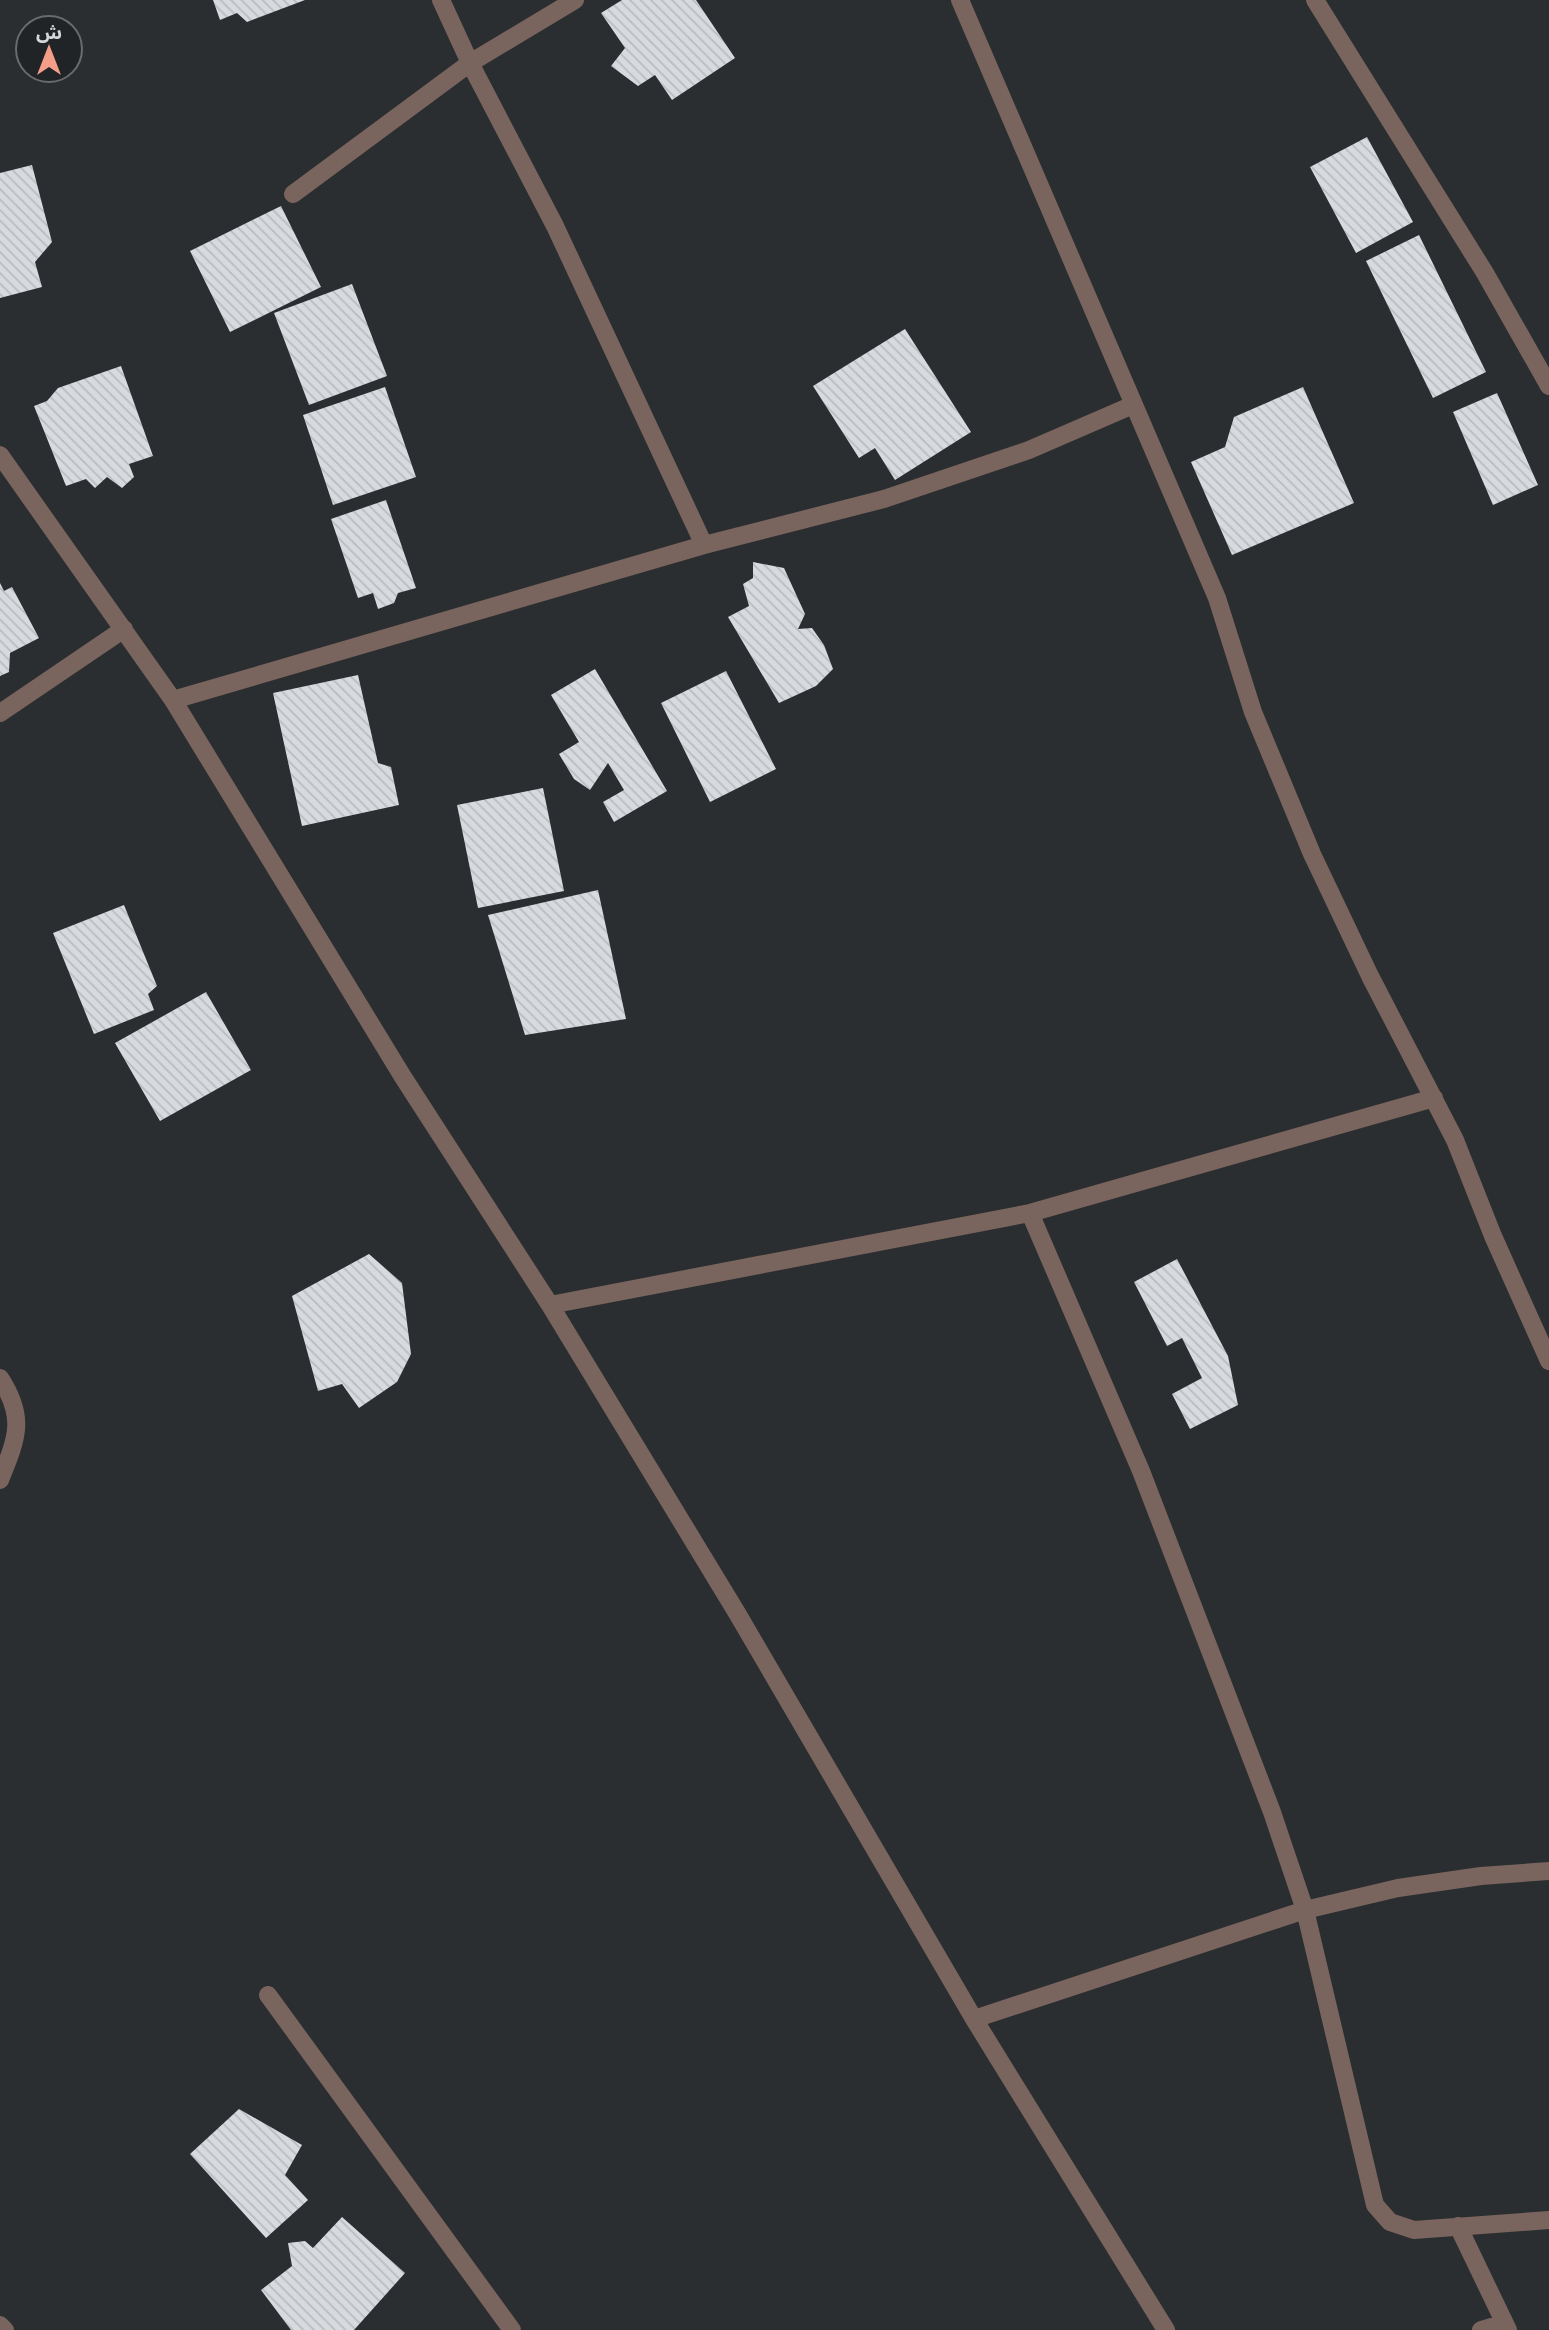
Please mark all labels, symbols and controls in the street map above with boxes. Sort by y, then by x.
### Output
north arrow [14,14,84,84]
text: ش [36,19,62,45]

